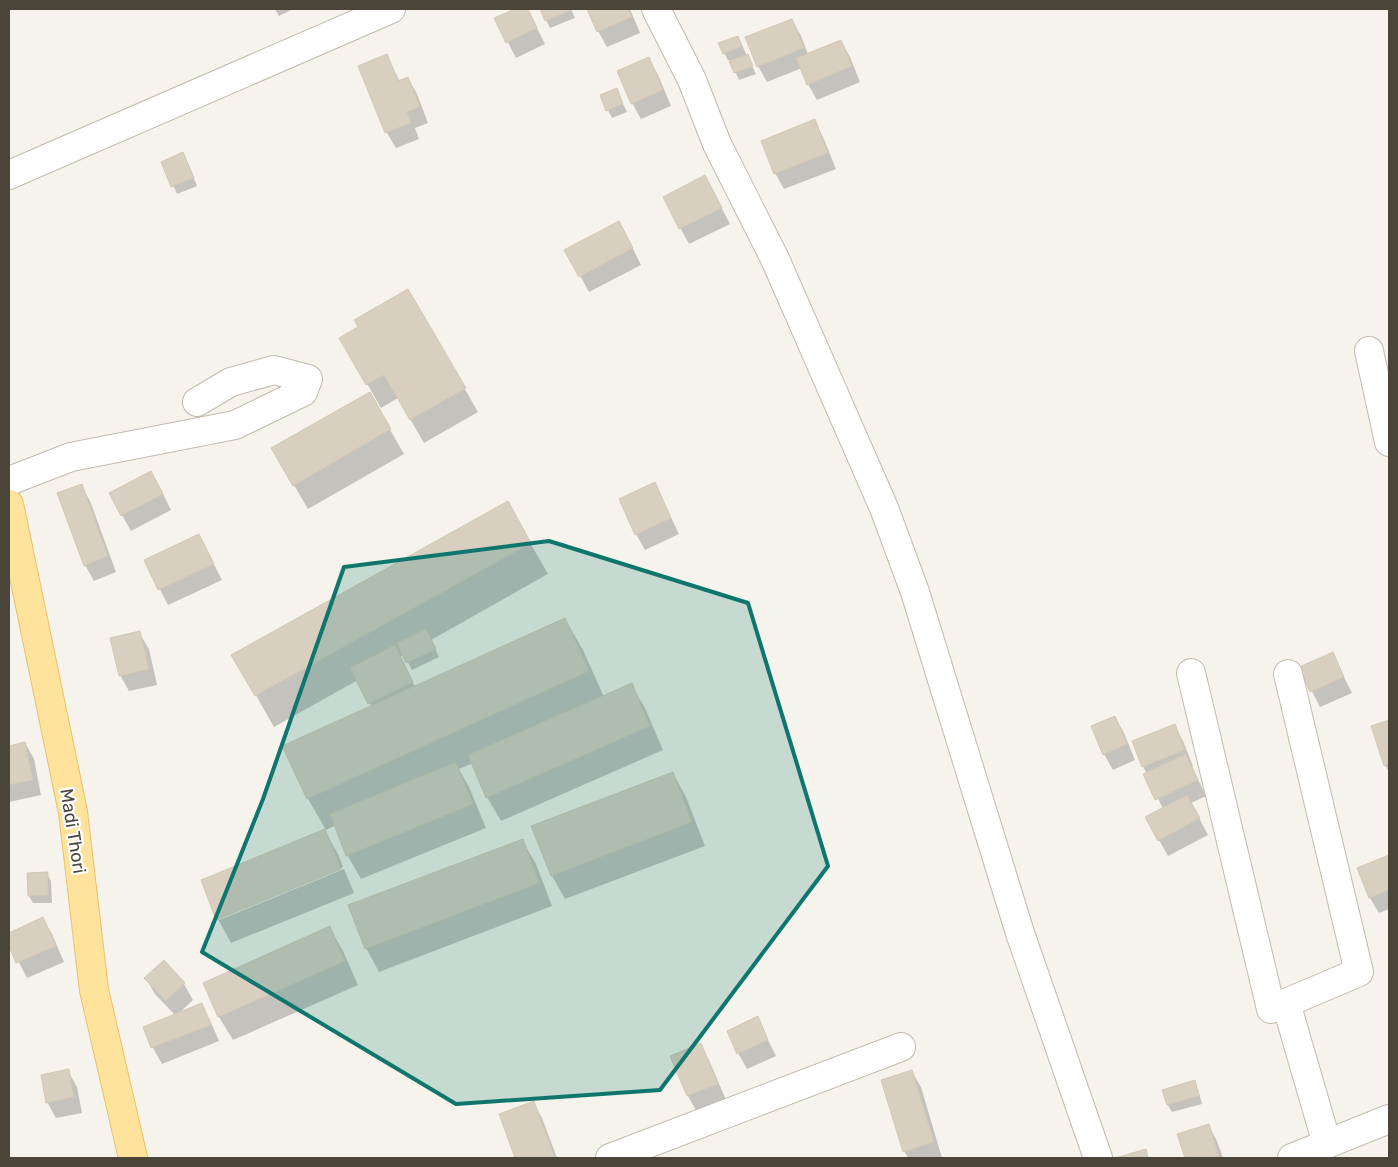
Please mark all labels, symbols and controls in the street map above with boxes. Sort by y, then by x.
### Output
street label: Madi Thori [55,787,91,875]

